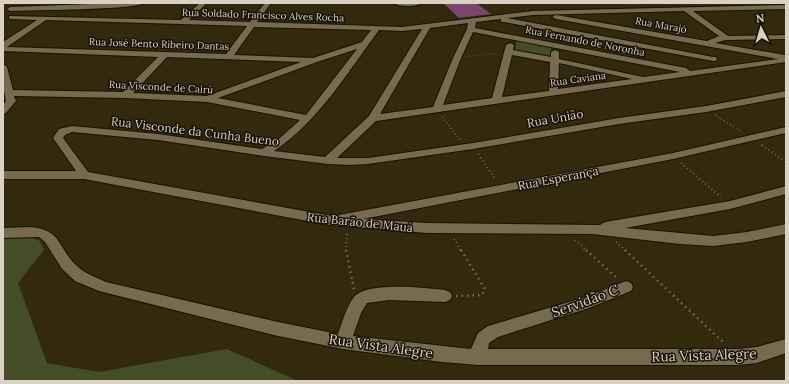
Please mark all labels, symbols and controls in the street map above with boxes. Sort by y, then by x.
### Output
street label: Rua Soldado Francisco Alves Rocha [182,6,344,24]
north arrow [741,8,781,48]
text: N [755,11,765,25]
street label: Rua Marajó [634,14,688,36]
street label: Rua Fernando de Noronha [524,23,646,59]
street label: Rua José Bento Ribeiro Dantas [89,35,230,53]
street label: Rua Caviana [549,69,607,89]
street label: Rua Visconde de Cairú [109,78,213,96]
street label: Rua União [526,106,584,130]
street label: Rua Visconde da Cunha Bueno [110,113,280,149]
street label: Rua Esperança [516,163,600,193]
street label: Rua Barão de Mauá [306,209,414,235]
street label: Servidão C [549,281,621,321]
street label: Rua Vista Alegre [328,330,435,362]
street label: Rua Vista Alegre [651,344,757,366]

